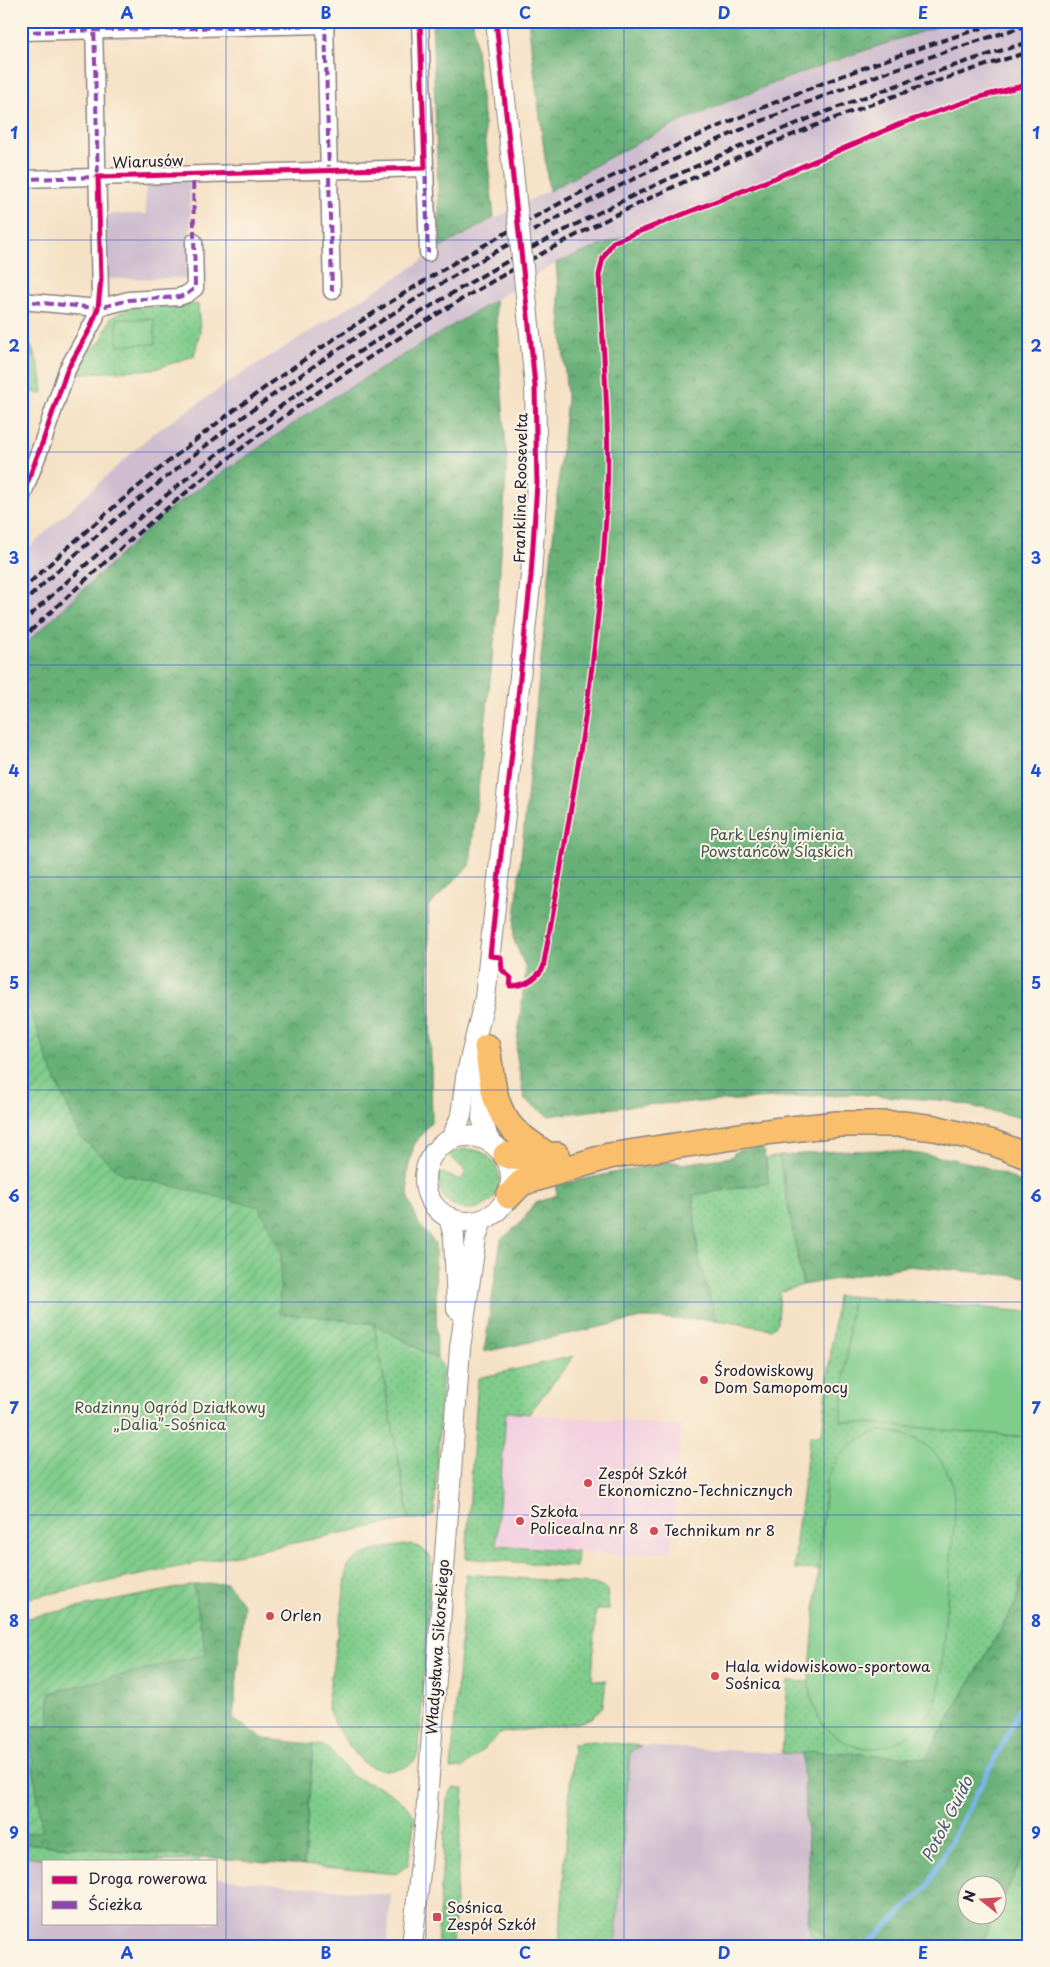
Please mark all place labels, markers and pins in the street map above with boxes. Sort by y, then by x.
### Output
place label: Środowiskowy Dom Samopomocy [714,1358,848,1398]
marker: Środowiskowy Dom Samopomocy [698,1374,710,1386]
place label: Zespół Szkół Ekonomiczno-Technicznych [598,1461,793,1501]
marker: Zespół Szkół Ekonomiczno-Technicznych [582,1477,594,1489]
place label: Szkoła Policealna nr 8 [530,1499,639,1539]
marker: Szkoła Policealna nr 8 [514,1515,526,1527]
place label: Technikum nr 8 [664,1518,775,1541]
marker: Technikum nr 8 [648,1525,660,1537]
place label: Orlen [280,1603,322,1626]
marker: Orlen [264,1610,276,1622]
place label: Hala widowiskowo-sportowa Sośnica [725,1654,931,1694]
marker: Hala widowiskowo-sportowa Sośnica [709,1670,721,1682]
place label: Sośnica Zespół Szkół [447,1895,537,1935]
marker: Sośnica Zespół Szkół [431,1911,443,1923]

